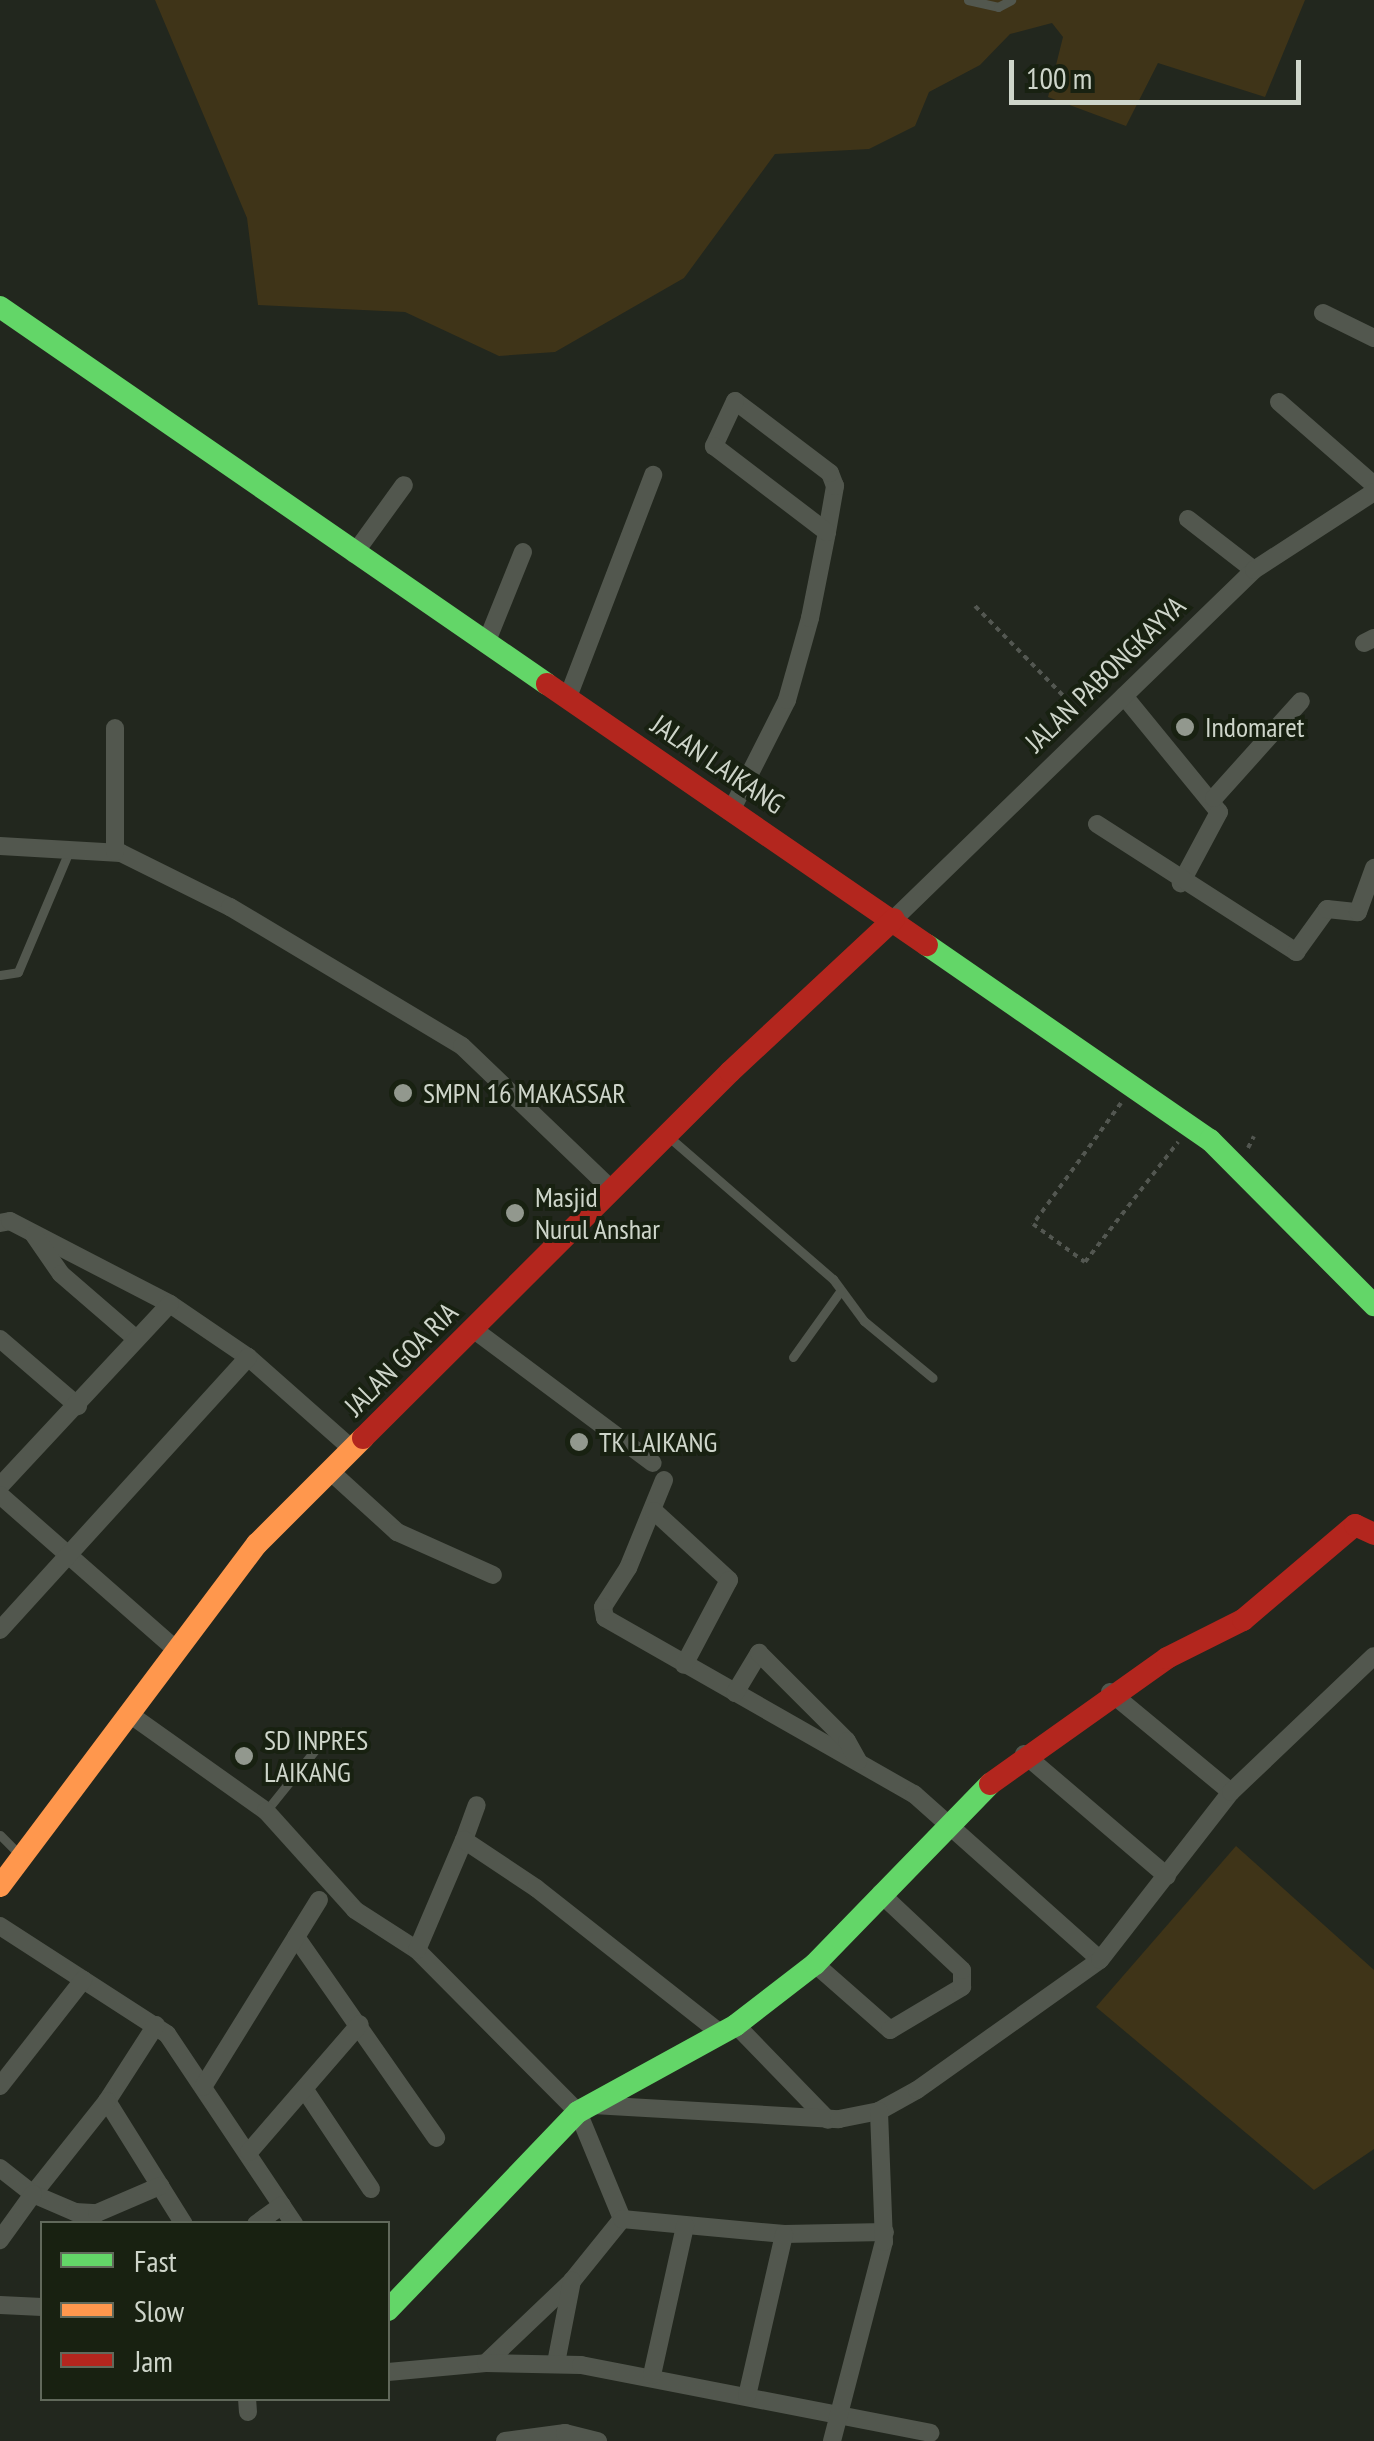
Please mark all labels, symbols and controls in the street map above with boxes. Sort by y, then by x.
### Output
scale bar [1014,40,1306,102]
text: 100 m [1026,58,1092,97]
street label: JALAN PABONGKAYYA [1018,589,1192,759]
street label: JALAN LAIKANG [645,707,791,821]
place label: Indomaret [1205,710,1304,744]
marker: Indomaret [1174,716,1196,738]
place label: SMPN 16 MAKASSAR [423,1076,626,1110]
marker: SMPN 16 MAKASSAR [392,1082,414,1104]
place label: Masjid Nurul Anshar [535,1180,661,1246]
marker: Masjid Nurul Anshar [504,1202,526,1224]
street label: JALAN GOA RIA [337,1295,465,1423]
place label: TK LAIKANG [599,1425,718,1459]
marker: TK LAIKANG [568,1431,590,1453]
place label: SD INPRES LAIKANG [264,1723,368,1789]
marker: SD INPRES LAIKANG [233,1745,255,1767]
legend [40,2221,390,2401]
text: Fast [134,2241,177,2280]
text: Slow [134,2291,184,2330]
text: Jam [134,2341,173,2380]

